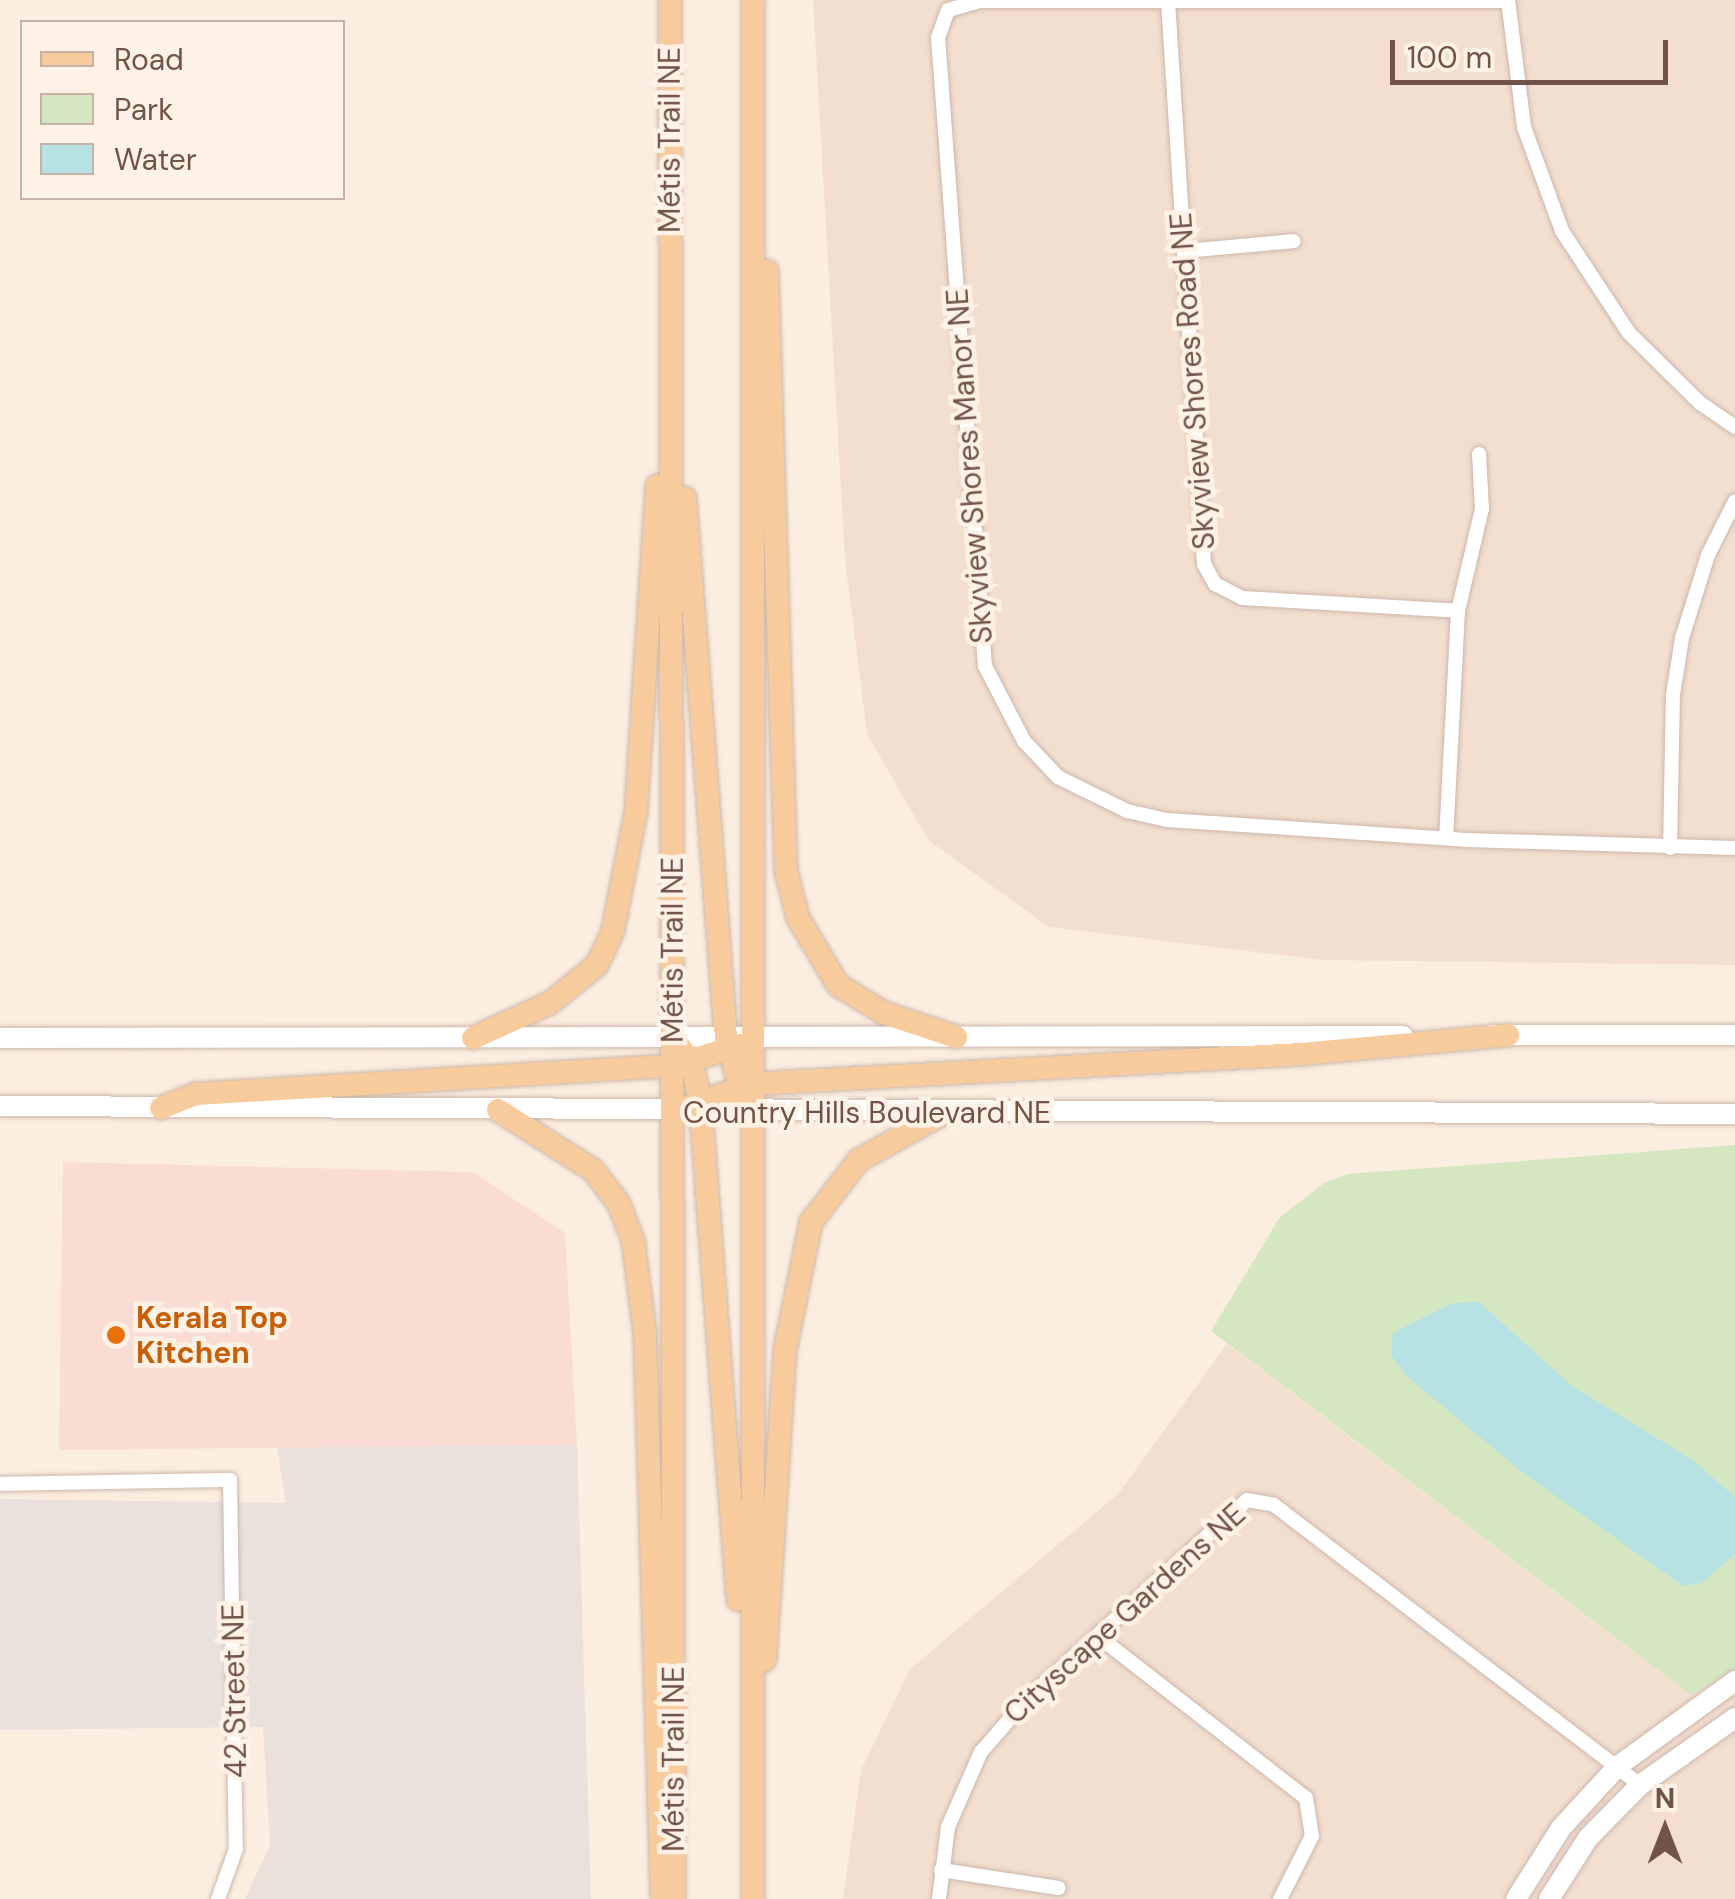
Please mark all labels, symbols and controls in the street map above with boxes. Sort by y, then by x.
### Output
legend [20,20,345,200]
scale bar [1395,20,1672,82]
text: 100 m [1407,38,1492,77]
text: Road [114,40,184,79]
street label: Métis Trail NE [652,47,688,233]
text: Park [114,90,173,129]
text: Water [114,140,197,179]
street label: Skyview Shores Road NE [1163,211,1223,551]
street label: Skyview Shores Manor NE [940,287,1000,645]
street label: Métis Trail NE [655,857,691,1043]
street label: Country Hills Boulevard NE [683,1095,1051,1131]
place label: Kerala Top Kitchen [136,1300,288,1370]
marker: Kerala Top Kitchen [105,1324,127,1346]
street label: Cityscape Gardens NE [997,1496,1253,1732]
street label: 42 Street NE [215,1604,255,1778]
street label: Métis Trail NE [656,1666,692,1852]
north arrow [1615,1779,1715,1879]
text: N [1655,1780,1675,1817]

